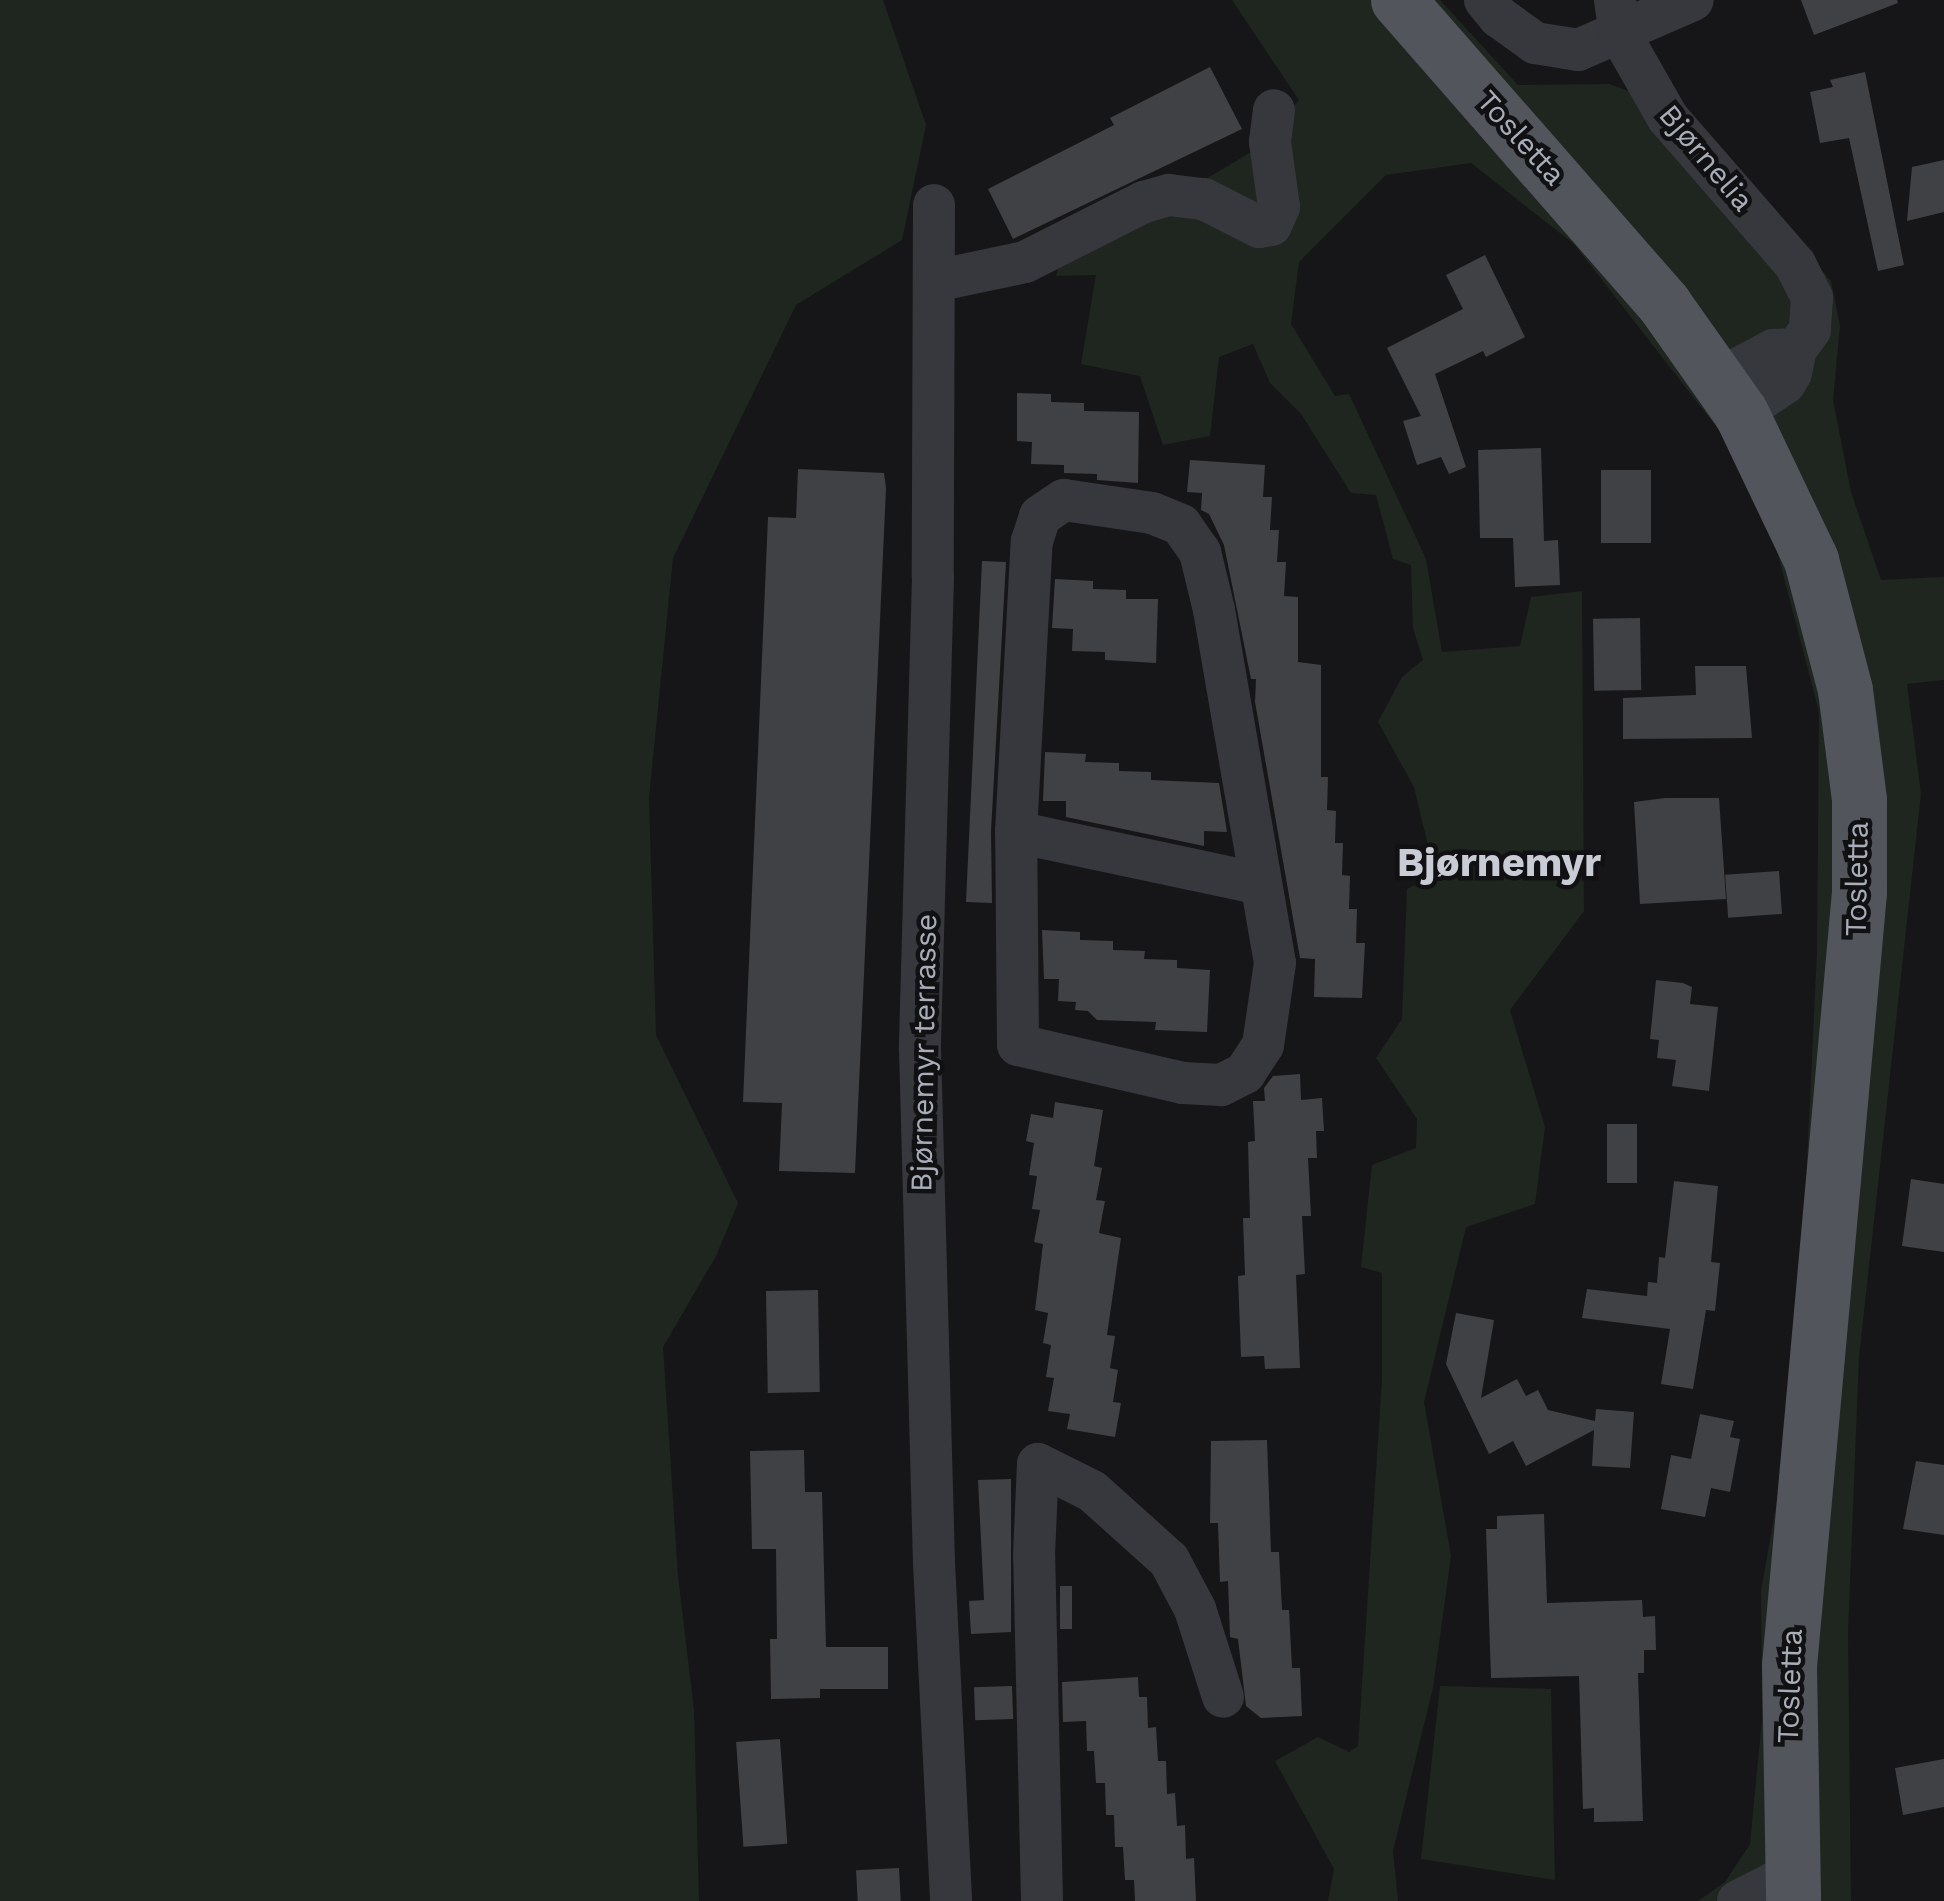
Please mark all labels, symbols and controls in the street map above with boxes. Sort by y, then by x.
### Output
street label: Tosletta [1469,83,1573,193]
street label: Bjørnelia [1651,97,1761,219]
street label: Tosletta [1838,821,1876,937]
district label: Bjørnemyr [1397,839,1601,887]
street label: Bjørnemyr terrasse [904,913,944,1193]
street label: Tosletta [1770,1628,1810,1744]

